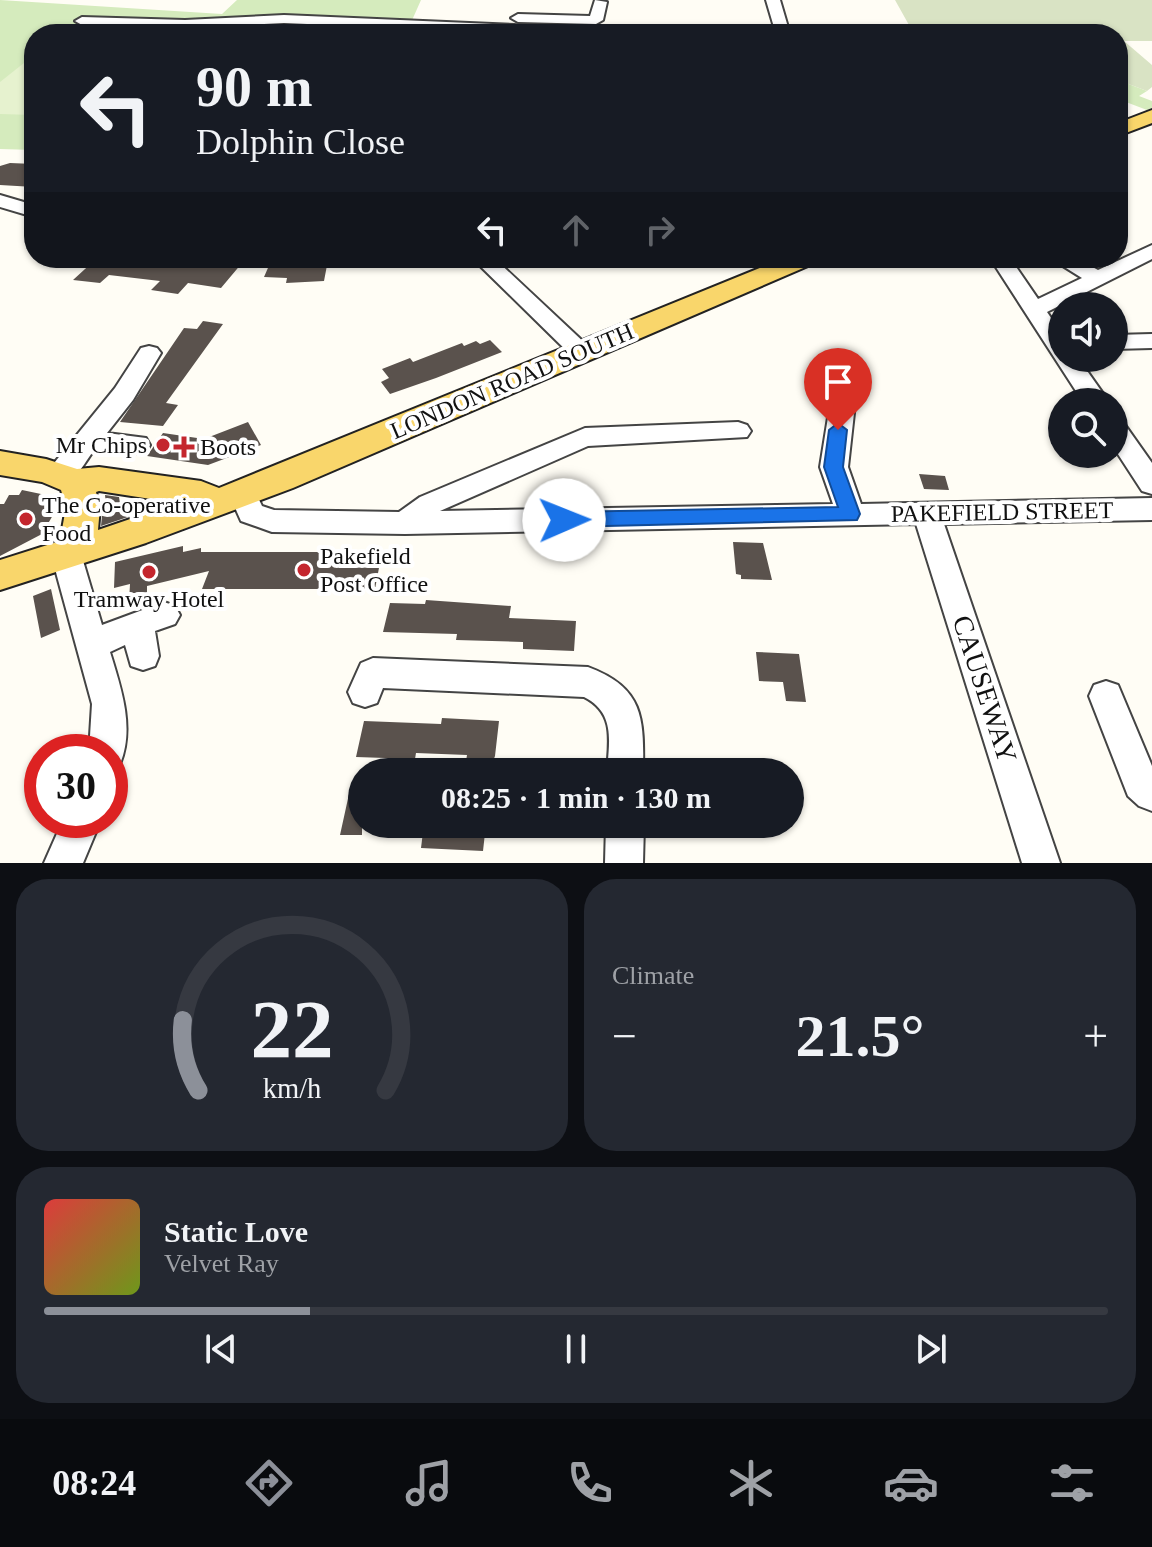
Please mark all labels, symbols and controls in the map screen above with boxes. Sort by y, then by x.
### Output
icon: left [64,56,168,160]
text: 90 m [196,56,313,118]
text: Dolphin Close [196,122,405,162]
icon: left [470,208,514,252]
icon: ahead [554,208,598,252]
icon: right [638,208,682,252]
map controls [1048,292,1128,468]
button: sound [1048,292,1128,372]
street label: LONDON ROAD SOUTH [387,318,637,444]
pin [804,348,872,430]
icon: arrive [816,360,860,404]
button: search [1048,388,1128,468]
place label: Mr Chips [56,432,147,458]
place label: Boots [200,434,256,460]
marker: Mr Chips [154,436,172,454]
marker: Boots [175,438,193,456]
position arrow [522,478,606,562]
place label: The Co-operative Food [42,492,211,546]
street label: PAKEFIELD STREET [891,497,1114,527]
marker: The Co-operative Food [17,510,35,528]
place label: Pakefield Post Office [320,543,428,597]
marker: Pakefield Post Office [295,561,313,579]
marker: Tramway Hotel [140,563,158,581]
place label: Tramway Hotel [74,586,225,612]
street label: CAUSEWAY [947,611,1023,767]
speed limit sign: 30 [24,734,128,838]
text: 08:25 · 1 min · 130 m [441,781,711,814]
text: Climate [612,961,694,990]
text: 22 [250,983,334,1075]
text: 21.5° [796,1003,925,1069]
text: − [612,1012,637,1061]
text: + [1083,1012,1108,1061]
text: km/h [263,1073,321,1104]
text: Static Love [164,1215,308,1248]
text: Velvet Ray [164,1249,279,1278]
icon: previous [199,1327,243,1371]
icon: pause [554,1327,598,1371]
icon: next [909,1327,953,1371]
icon: directions [241,1455,297,1511]
icon: music [401,1455,457,1511]
icon: phone [562,1455,618,1511]
icon: climate [723,1455,779,1511]
icon: car [883,1455,939,1511]
icon: filters [1044,1455,1100,1511]
text: 08:24 [52,1463,136,1503]

